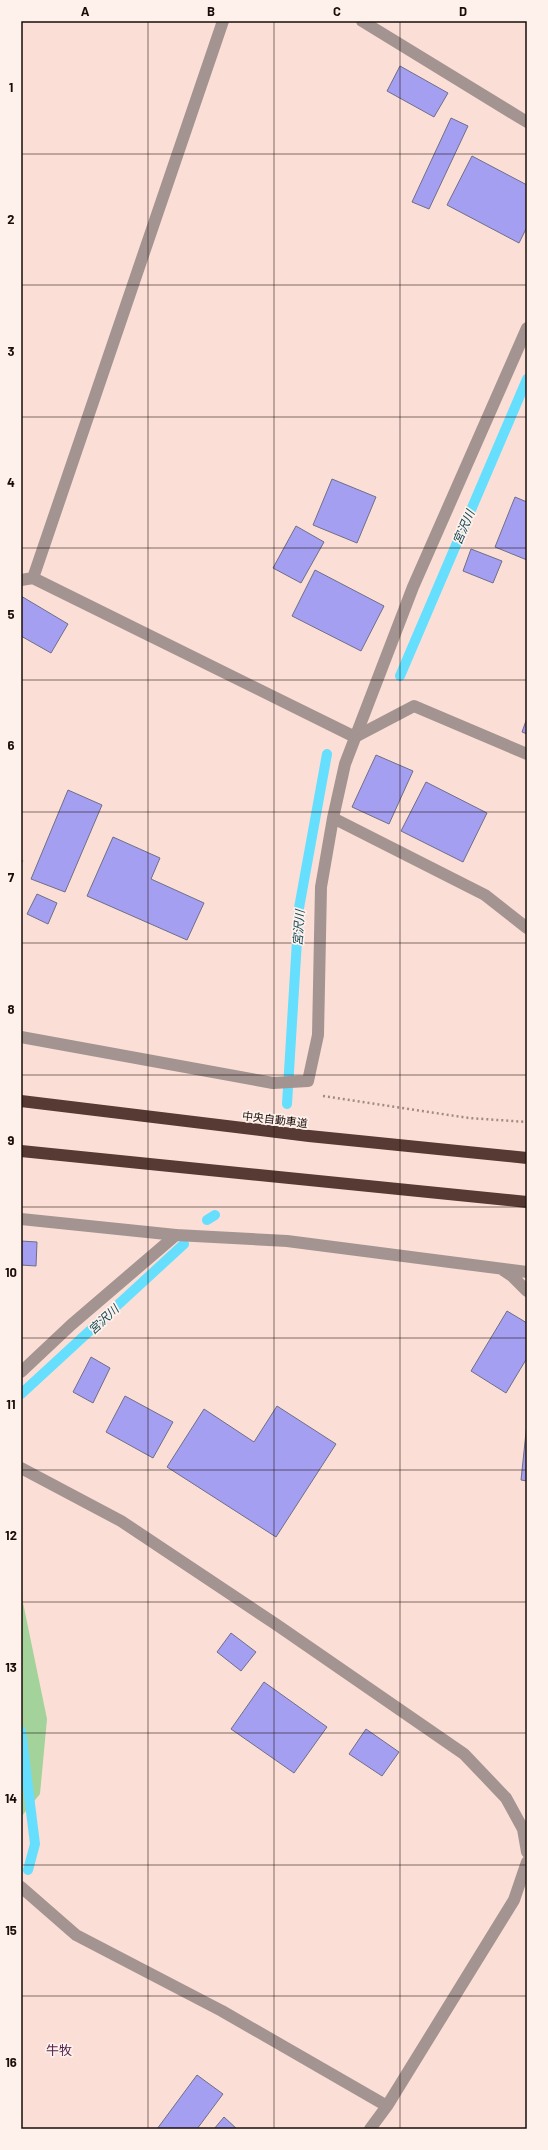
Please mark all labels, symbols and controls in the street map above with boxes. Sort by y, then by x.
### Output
text: A [81,3,90,19]
text: B [207,3,215,19]
text: C [333,3,341,19]
text: D [459,3,467,19]
text: 1 [9,79,13,95]
text: 2 [7,211,15,227]
text: 3 [7,343,15,359]
text: 4 [7,474,15,490]
water label: 宮沢川 [450,506,477,546]
text: 5 [7,606,15,622]
text: 6 [8,737,15,753]
text: 7 [8,869,15,885]
water label: 宮沢川 [290,908,306,946]
text: 8 [7,1001,15,1017]
street label: 中央自動車道 [241,1109,309,1129]
text: 9 [8,1132,15,1148]
text: 10 [5,1264,17,1280]
water label: 宮沢川 [85,1300,122,1336]
text: 11 [6,1396,16,1412]
text: 12 [5,1527,17,1543]
text: 13 [5,1659,17,1675]
text: 14 [5,1790,17,1806]
text: 15 [5,1922,17,1938]
district label: 牛牧 [46,2042,72,2058]
text: 16 [5,2054,17,2070]

